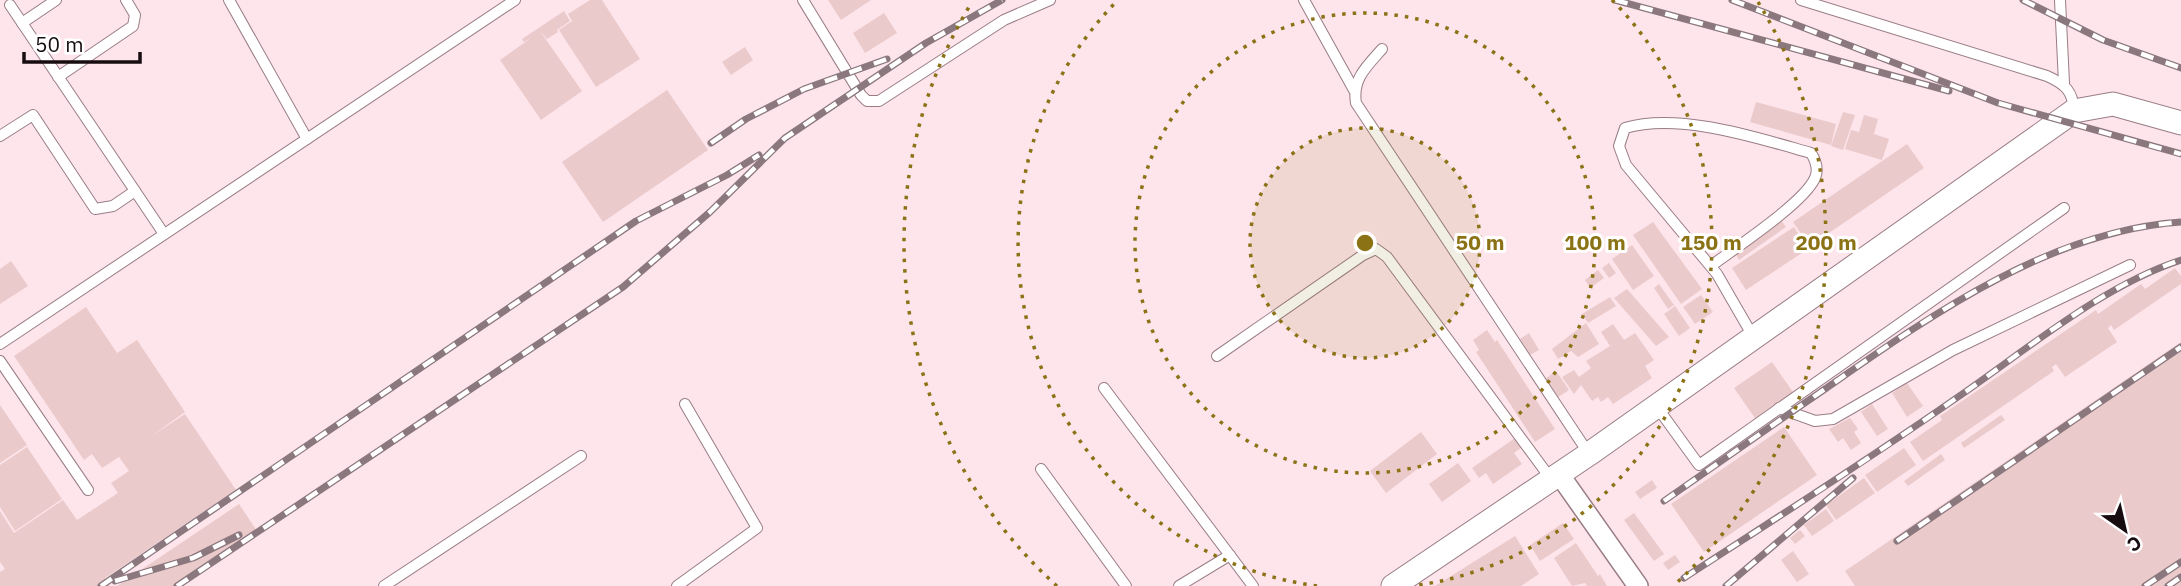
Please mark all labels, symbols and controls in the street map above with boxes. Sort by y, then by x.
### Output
scale bar [24,21,140,65]
text: 50 m [35,30,84,58]
text: 50 m [1456,228,1504,256]
text: 100 m [1564,228,1626,256]
text: 150 m [1680,228,1742,256]
text: 200 m [1795,228,1857,256]
centre of rings [1353,231,1377,255]
north arrow [2090,495,2160,565]
text: С [2123,531,2146,558]

